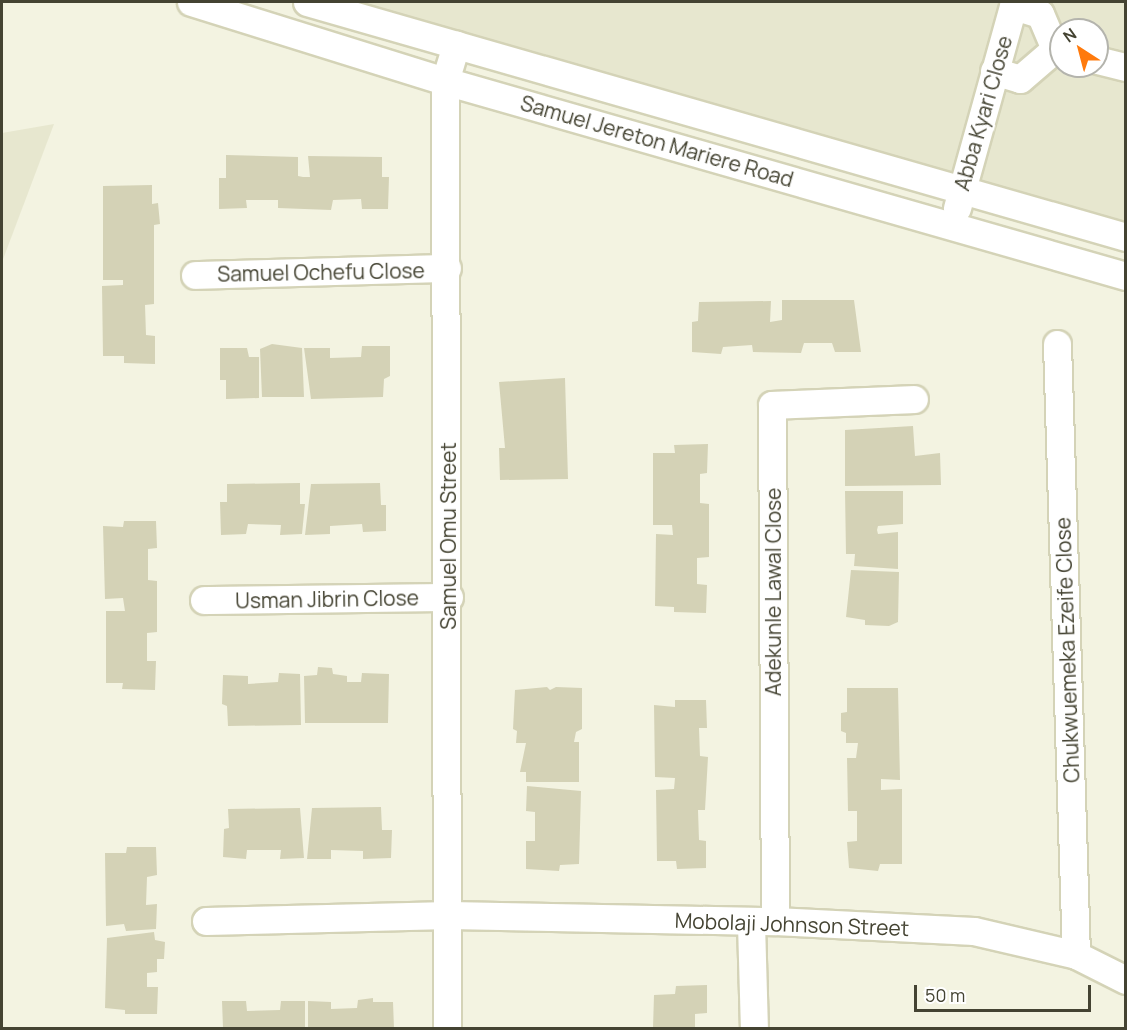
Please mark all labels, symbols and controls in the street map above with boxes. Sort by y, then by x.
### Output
north arrow [1049,18,1109,78]
text: N [1058,23,1081,47]
street label: Abba Kyari Close [949,33,1017,193]
street label: Samuel Jereton Mariere Road [518,90,796,192]
street label: Samuel Ochefu Close [217,258,425,286]
street label: Samuel Omu Street [435,442,461,630]
street label: Adekunle Lawal Close [760,488,786,696]
street label: Chukwuemeka Ezeife Close [1050,517,1084,783]
street label: Usman Jibrin Close [235,585,419,613]
street label: Mobolaji Johnson Street [674,907,910,941]
scale bar [917,973,1094,1011]
text: 50 m [925,983,965,1007]

